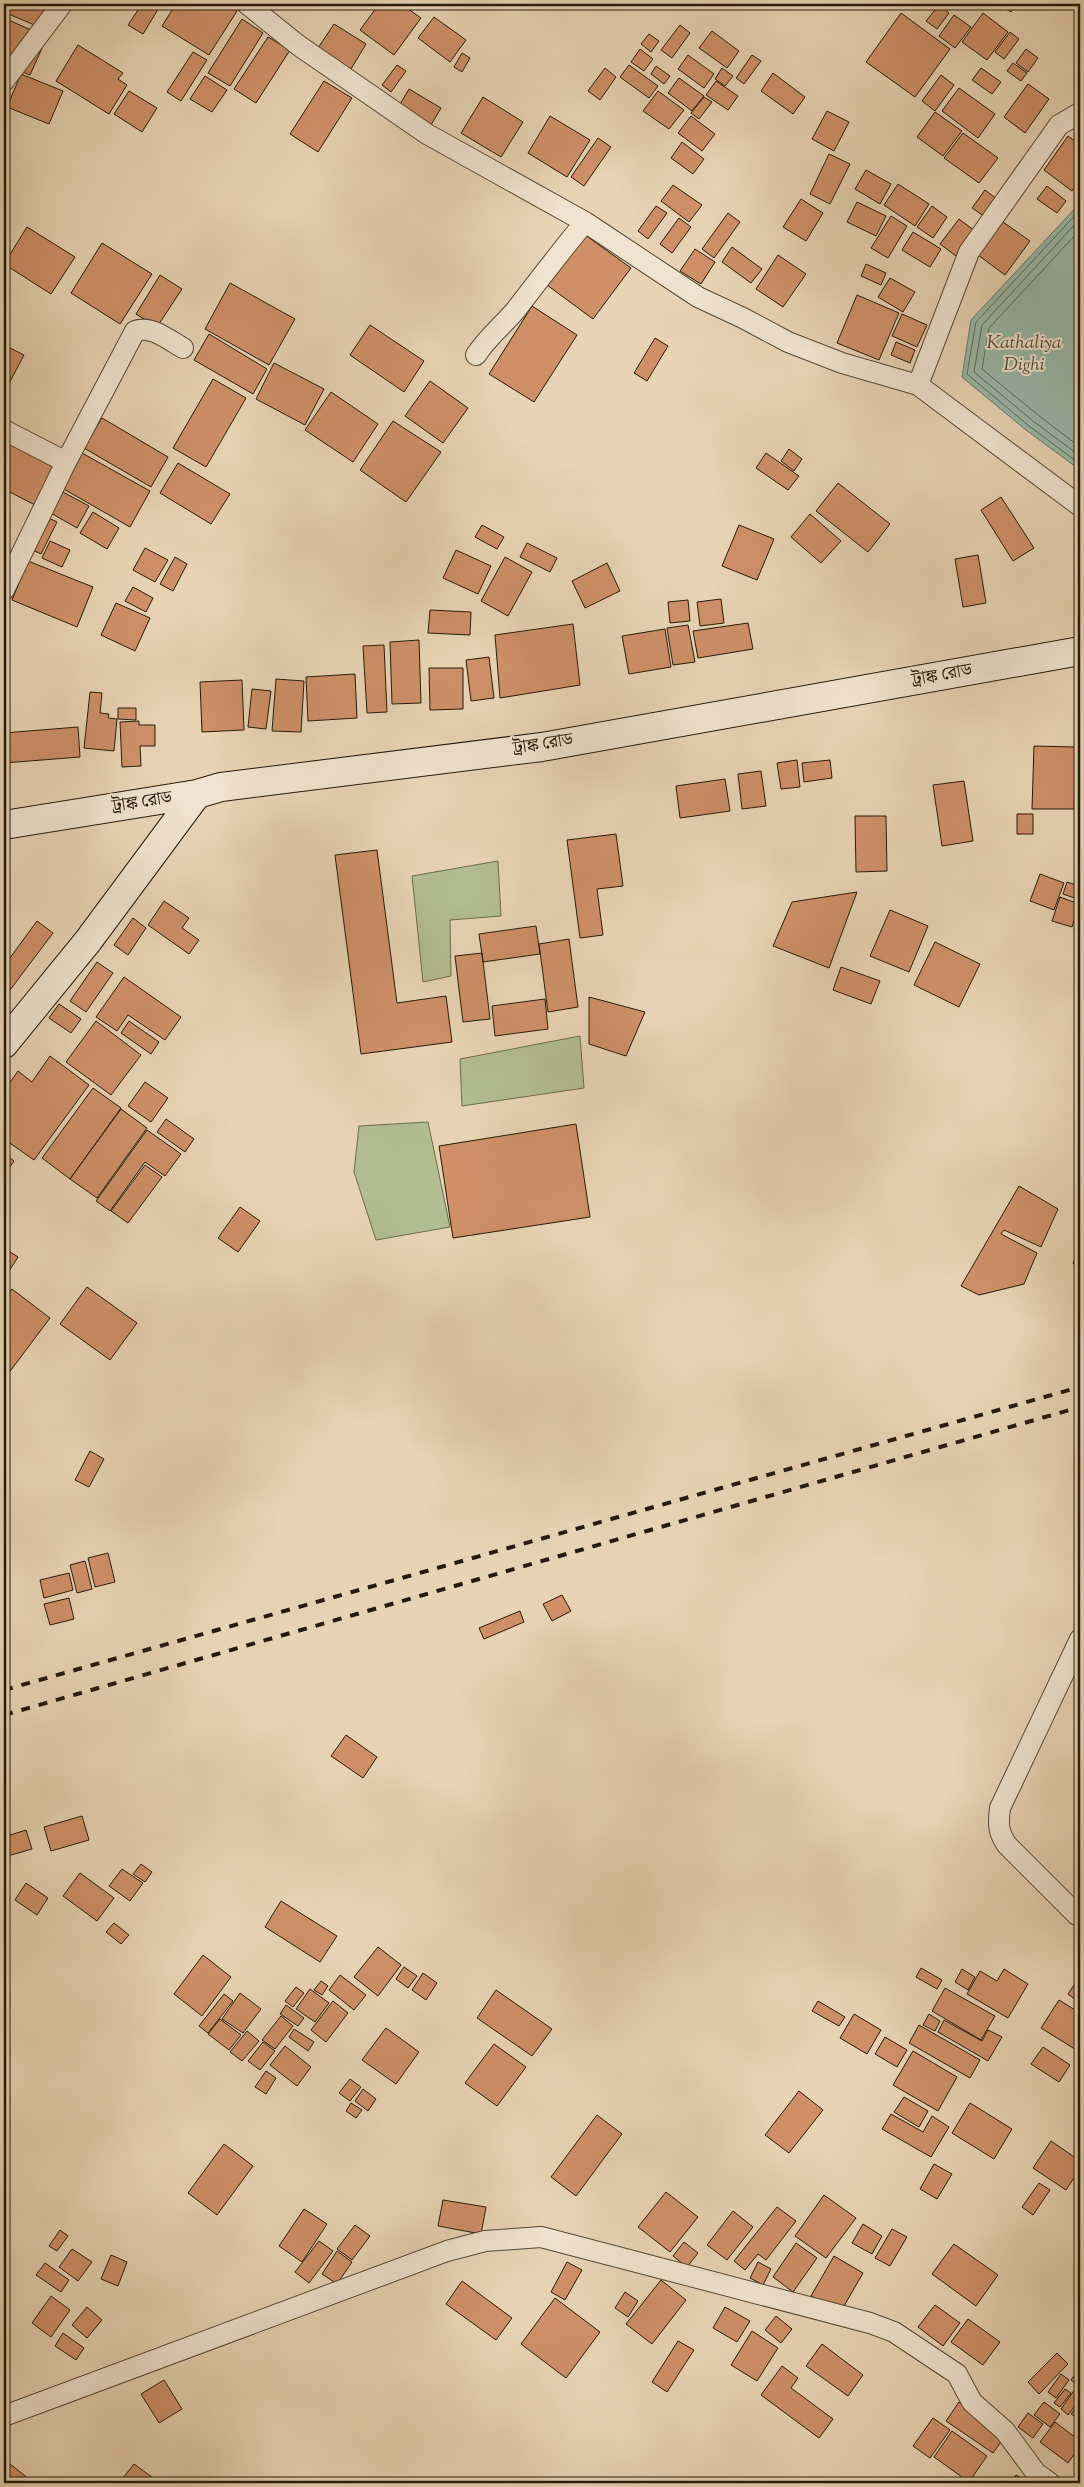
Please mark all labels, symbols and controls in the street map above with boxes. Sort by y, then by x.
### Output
water label: Kathaliya Dighi [986,330,1062,379]
street label: ট্রাঙ্ক রোড [909,658,975,694]
street label: ট্রাঙ্ক রোড [510,727,576,763]
street label: ট্রাঙ্ক রোড [109,785,175,821]

